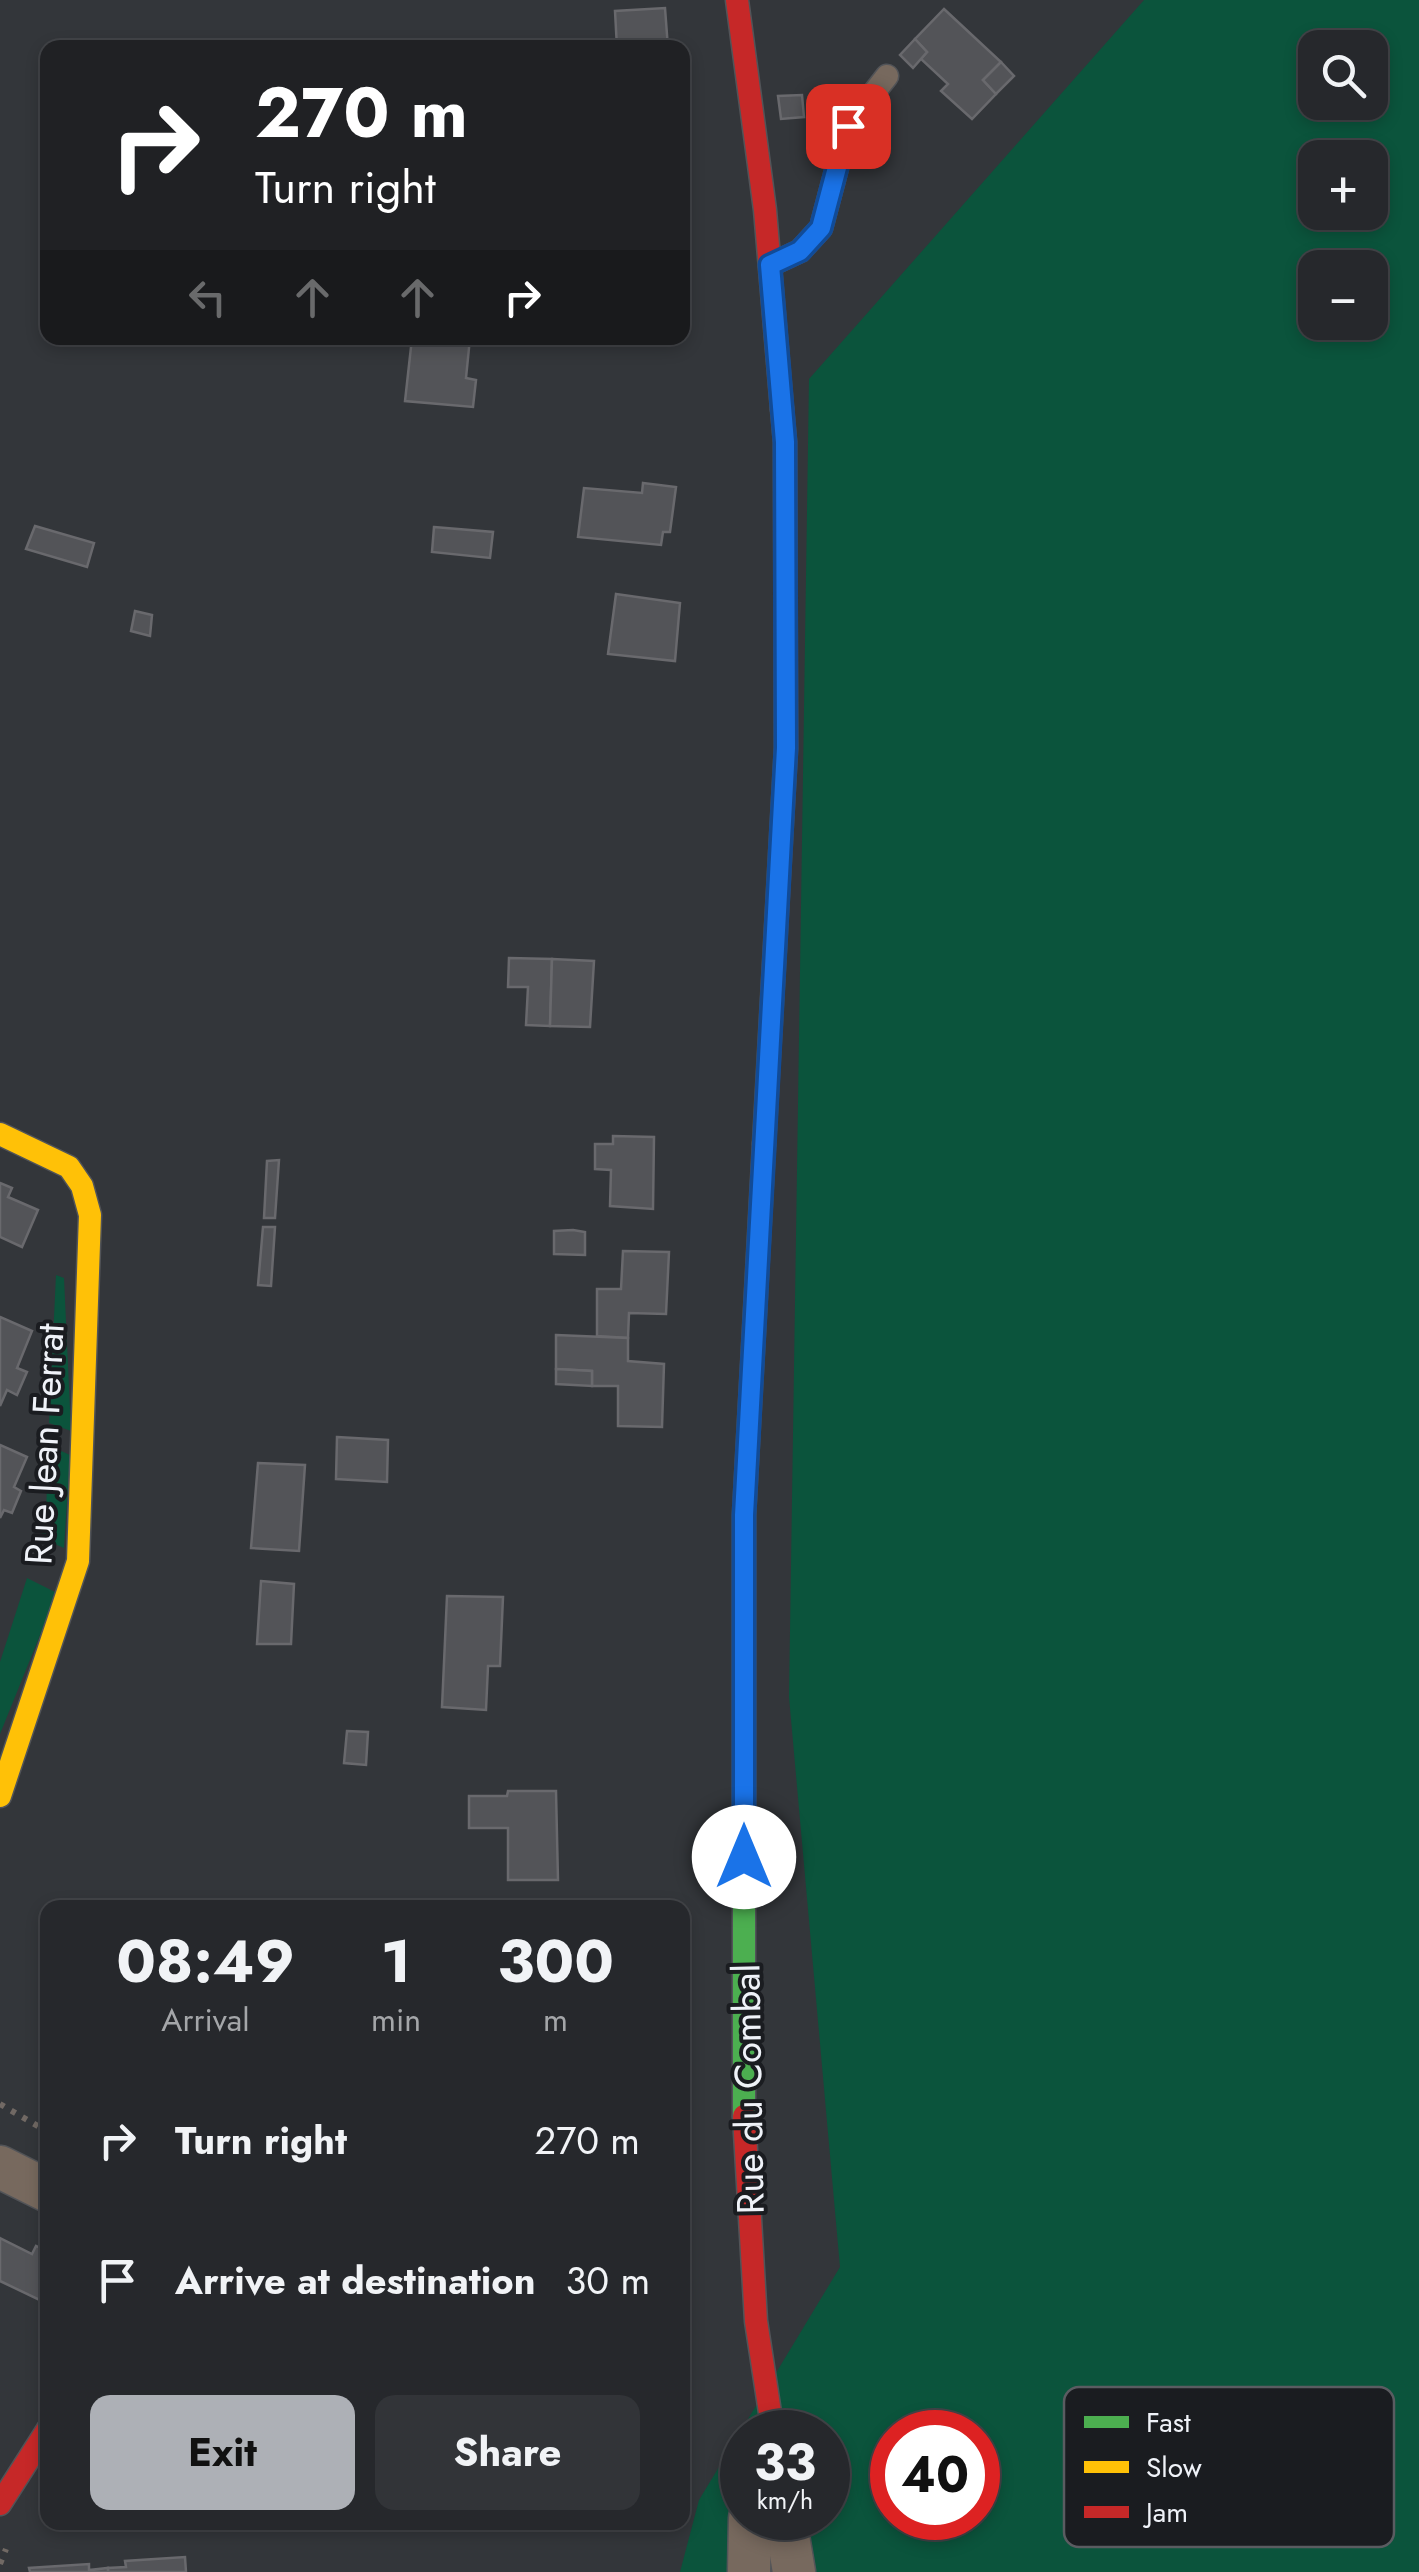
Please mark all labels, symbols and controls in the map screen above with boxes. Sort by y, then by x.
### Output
map controls [1298,30,1388,340]
button: search [1298,30,1388,120]
text: 270 m [255,62,468,163]
icon: right [90,80,220,210]
pin [806,84,891,169]
icon: arrive [821,99,876,154]
button: + [1298,140,1388,230]
text: Turn right [255,155,436,220]
button: − [1298,250,1388,340]
icon: left [180,270,235,325]
icon: ahead [285,270,340,325]
icon: ahead [390,270,445,325]
icon: right [495,270,550,325]
street label: Rue Jean Ferrat [10,1322,78,1566]
position arrow [692,1805,796,1909]
text: 08:49 [116,1918,295,2005]
text: 1 [381,1918,411,2005]
text: 300 [497,1918,614,2005]
street label: Rue du Combal [718,1963,778,2215]
text: Arrival [161,1997,250,2043]
text: min [371,1997,421,2043]
text: m [543,1997,568,2043]
icon: right [90,2113,145,2168]
text: Turn right [175,2113,347,2168]
text: 270 m [535,2113,640,2168]
icon: arrive [90,2253,145,2308]
text: Arrive at destination [175,2253,536,2308]
text: 30 m [566,2253,650,2308]
legend [1064,2387,1394,2547]
button: Exit [90,2395,355,2510]
button: Share [375,2395,640,2510]
text: Fast [1146,2402,1191,2443]
speed limit sign: 40 [870,2410,1000,2540]
text: 33 [754,2426,816,2499]
text: Slow [1146,2447,1202,2488]
text: km/h [757,2482,813,2518]
text: Jam [1142,2492,1188,2533]

